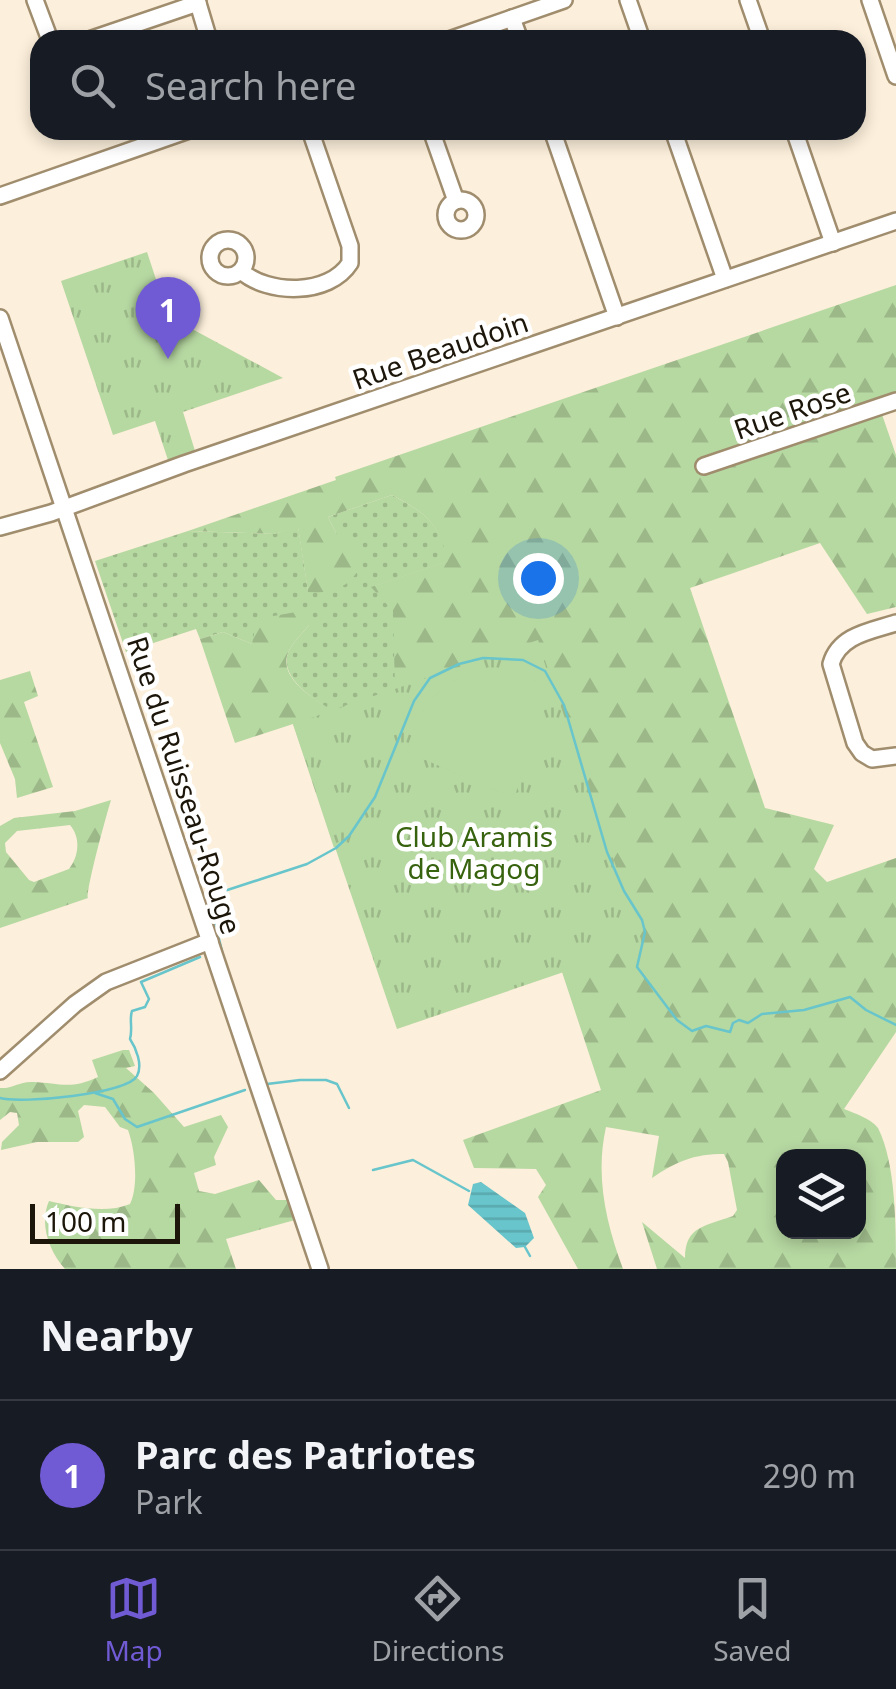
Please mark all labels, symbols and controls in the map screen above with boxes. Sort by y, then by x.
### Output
search box [30,30,866,140]
icon: search [65,58,120,113]
text: Search here [145,59,356,111]
pin: 1 [136,276,200,359]
street label: Rue Beaudoin [347,302,533,398]
street label: Rue Rose [728,372,856,448]
your location [513,553,564,604]
street label: Rue du Ruisseau-Rouge [119,631,251,939]
park label: Club Aramis de Magog [395,817,553,887]
map controls [776,1149,866,1239]
button: layers [776,1149,866,1239]
scale bar [30,1199,180,1244]
text: 100 m [45,1202,127,1240]
text: Nearby [40,1306,193,1363]
text: Parc des Patriotes [135,1428,476,1480]
text: 1 [63,1454,82,1497]
text: 290 m [763,1454,856,1497]
text: Park [135,1480,203,1523]
tab: Map [104,1571,163,1669]
tab: Directions [372,1571,504,1669]
tab: Saved [713,1571,792,1669]

